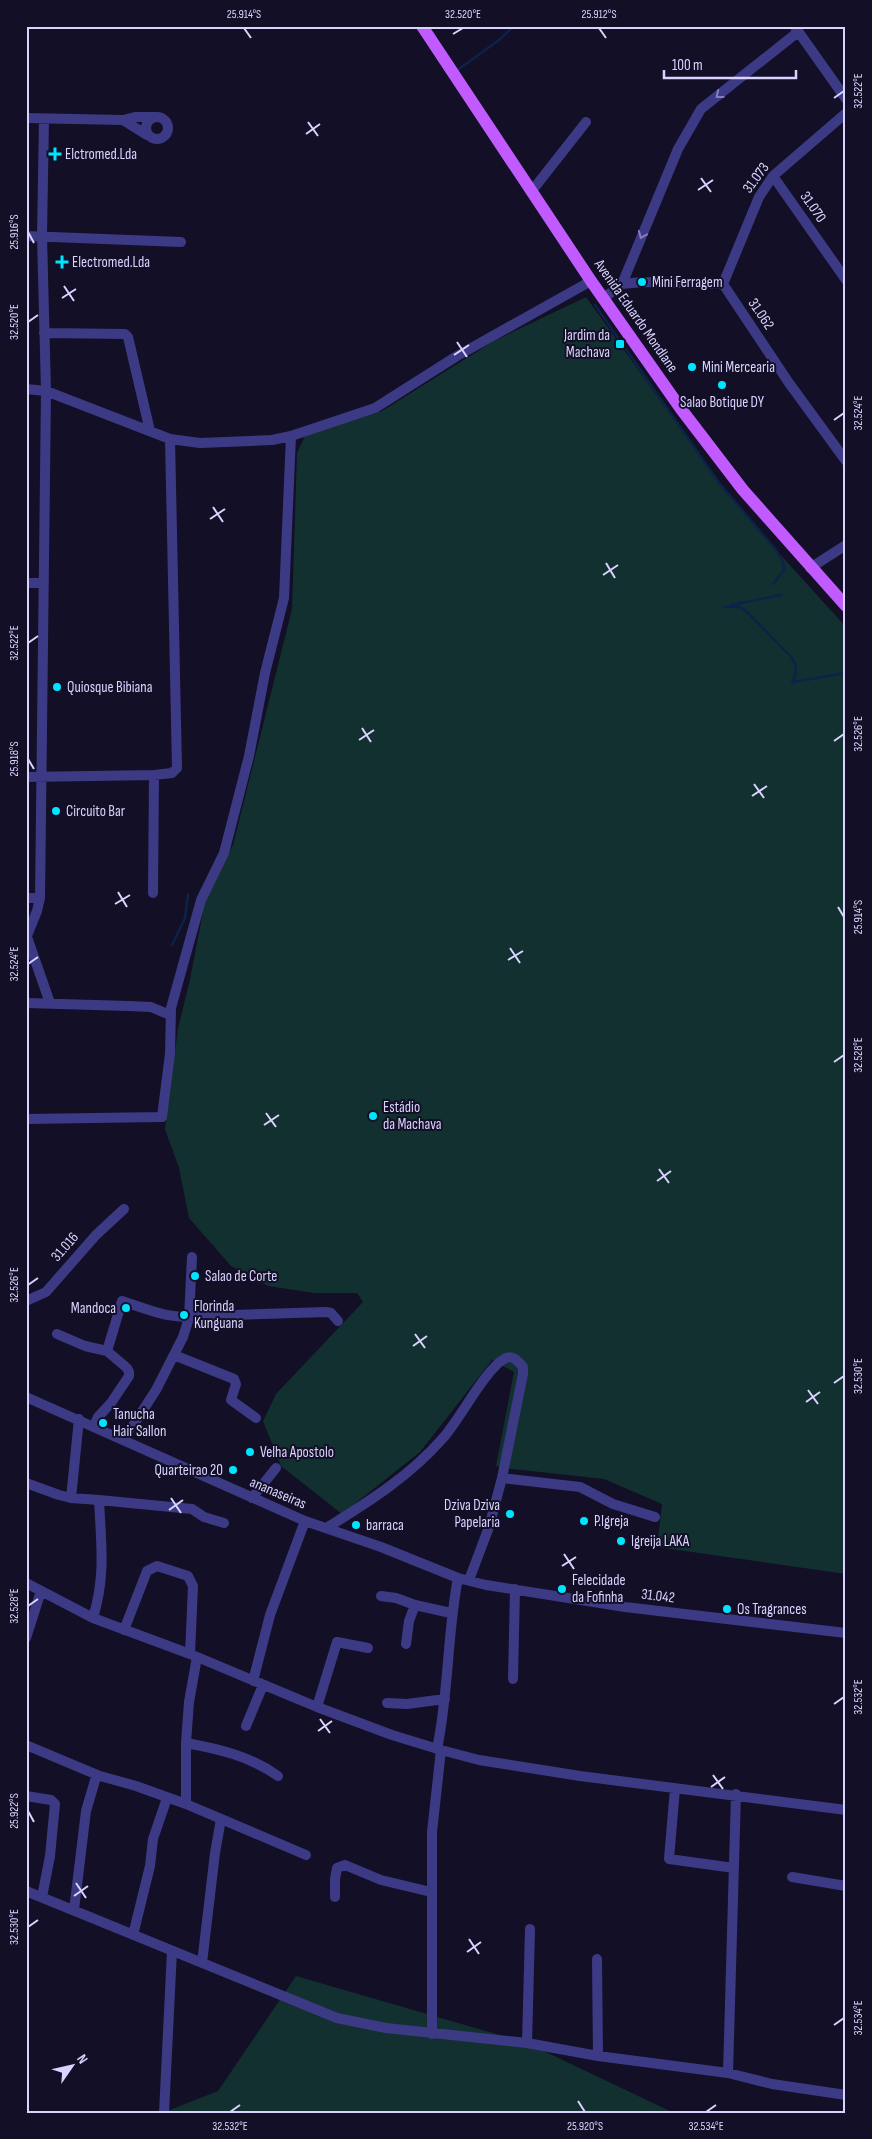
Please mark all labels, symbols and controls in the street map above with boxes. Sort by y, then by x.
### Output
text: 25.914°S [227,7,261,22]
text: 32.520°E [445,7,481,22]
text: 25.912°S [581,7,617,22]
scale bar [664,48,797,80]
text: 100 m [672,56,703,75]
text: 32.522°E [851,73,866,109]
one-way arrow [716,89,725,97]
place label: Elctromed.Lda [65,145,137,164]
marker: Elctromed.Lda [49,148,61,160]
street label: 31.073 [739,159,773,197]
street label: 31.070 [796,188,830,226]
text: 25.916°S [7,214,22,250]
one-way arrow [638,230,649,239]
place label: Electromed.Lda [72,253,150,272]
street label: Avenida Eduardo Mondlane [589,255,682,376]
marker: Electromed.Lda [56,256,68,268]
place label: Mini Ferragem [652,273,723,292]
marker: Mini Ferragem [636,276,648,288]
street label: 31.062 [744,295,778,333]
text: 32.520°E [7,304,22,340]
place label: Jardim da Machava [563,326,610,362]
marker: Jardim da Machava [614,338,626,350]
place label: Mini Mercearia [702,358,775,377]
marker: Mini Mercearia [686,361,698,373]
marker: Salao Botique DY [716,379,728,391]
place label: Salao Botique DY [680,393,765,412]
text: 32.524°E [851,395,866,430]
text: 32.522°E [7,625,22,661]
place label: Quiosque Bibiana [67,678,153,697]
marker: Quiosque Bibiana [51,681,63,693]
text: 32.526°E [851,716,866,752]
text: 25.918°S [7,741,22,777]
place label: Circuito Bar [66,802,126,821]
marker: Circuito Bar [50,805,62,817]
text: 25.914°S [851,900,866,934]
text: 32.524°E [7,946,22,981]
text: 32.528°E [851,1037,866,1073]
place label: Estádio da Machava [383,1098,442,1134]
marker: Estádio da Machava [367,1110,379,1122]
street label: 31.016 [47,1228,83,1266]
text: 32.526°E [7,1267,22,1303]
place label: Salao de Corte [205,1267,277,1286]
marker: Salao de Corte [189,1270,201,1282]
place label: Florinda Kunguana [194,1297,244,1333]
place label: Mandoca [71,1299,116,1318]
marker: Mandoca [120,1302,132,1314]
marker: Florinda Kunguana [178,1309,190,1321]
text: 32.530°E [851,1358,866,1394]
place label: Tanucha Hair Sallon [113,1405,166,1441]
marker: Tanucha Hair Sallon [97,1417,109,1429]
place label: Velha Apostolo [260,1443,334,1462]
marker: Velha Apostolo [244,1446,256,1458]
place label: Quarteirao 20 [154,1461,223,1480]
marker: Quarteirao 20 [227,1464,239,1476]
street label: ananaseiras [247,1473,309,1513]
place label: Dziva Dziva Papelaria [444,1496,500,1532]
marker: Dziva Dziva Papelaria [504,1508,516,1520]
place label: P.Igreja [594,1512,629,1531]
marker: P.Igreja [578,1515,590,1527]
place label: barraca [366,1516,404,1535]
marker: barraca [350,1519,362,1531]
place label: Igreija LAKA [631,1532,690,1551]
marker: Igreija LAKA [615,1535,627,1547]
place label: Felecidade da Fofinha [572,1571,625,1607]
marker: Felecidade da Fofinha [556,1583,568,1595]
street label: 31.042 [640,1585,676,1607]
text: 32.528°E [7,1588,22,1624]
place label: Os Tragrances [737,1600,807,1619]
marker: Os Tragrances [721,1603,733,1615]
text: 32.532°E [851,1679,866,1715]
text: 25.922°S [7,1793,22,1829]
text: 32.530°E [7,1909,22,1945]
text: 32.534°E [851,2000,866,2036]
north arrow [48,2042,98,2092]
text: N [73,2051,92,2067]
text: 32.532°E [212,2119,248,2134]
text: 25.920°S [567,2119,603,2134]
text: 32.534°E [688,2119,724,2134]

